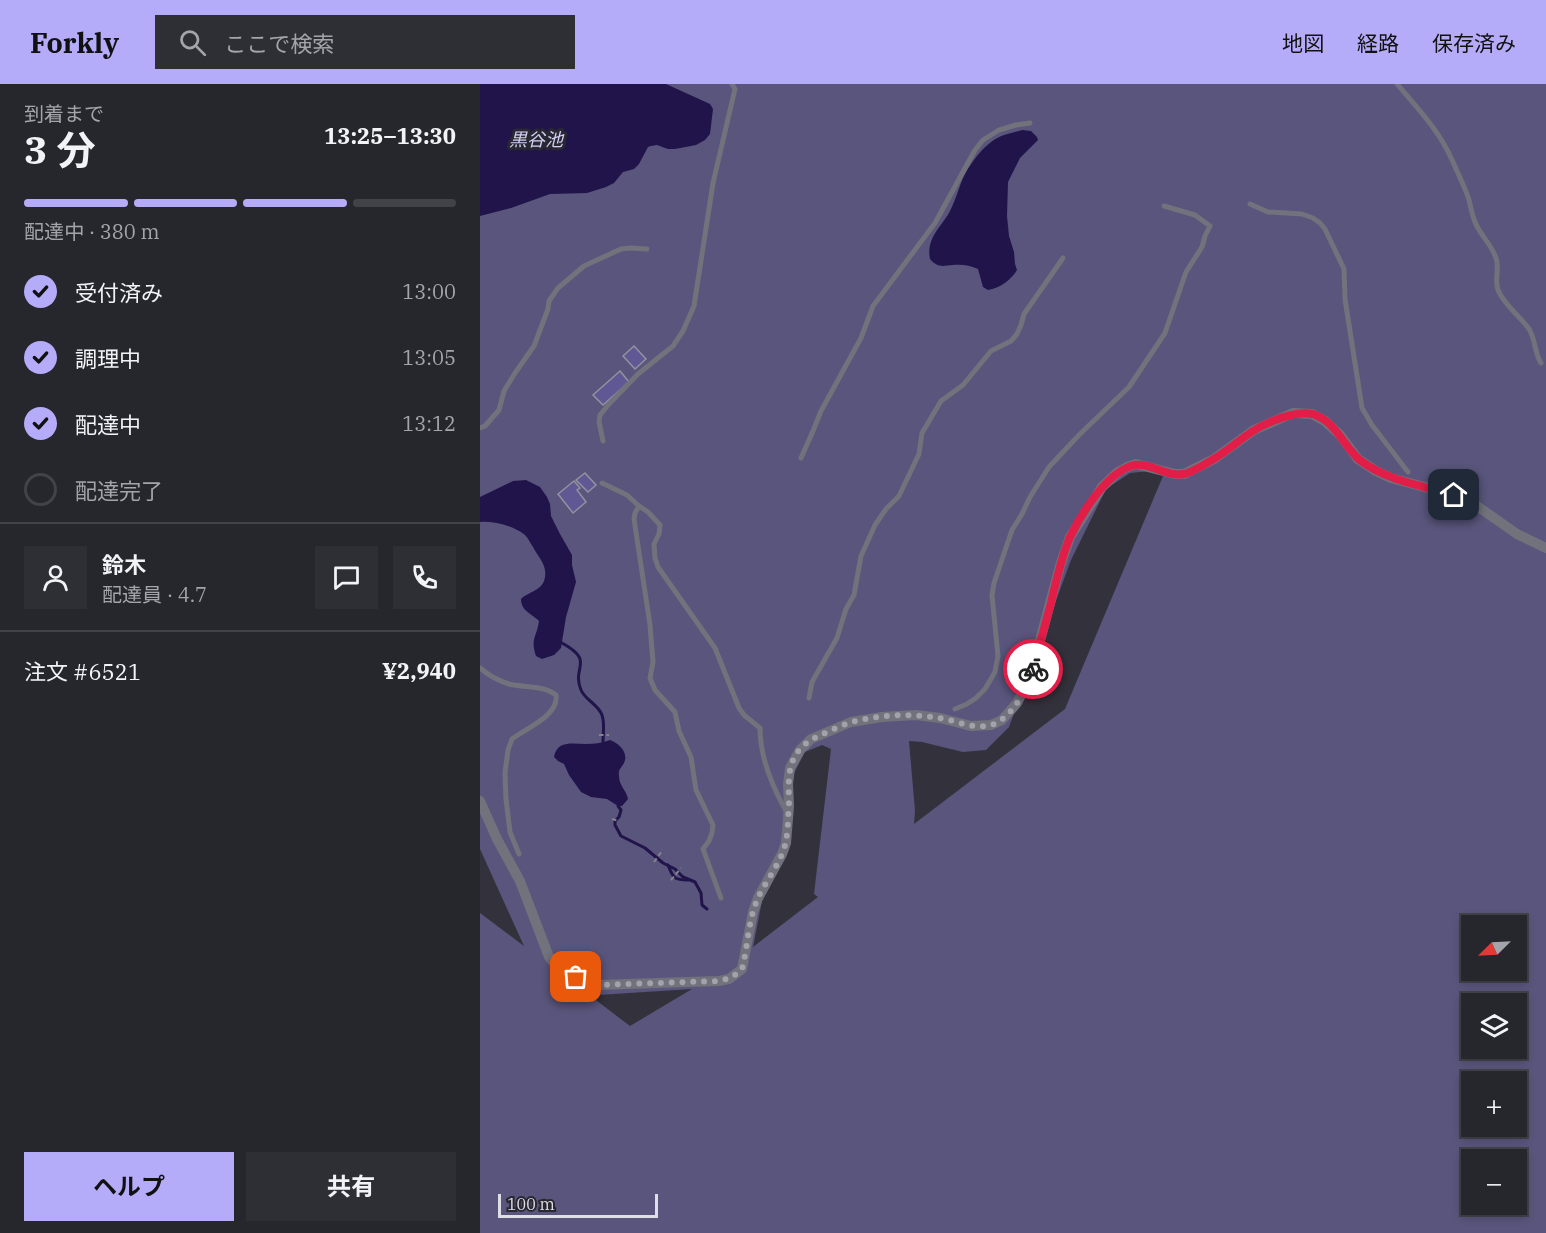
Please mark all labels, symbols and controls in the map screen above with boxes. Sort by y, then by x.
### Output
search box [155,15,575,69]
text: Forkly [30,24,119,61]
icon: search [176,26,209,59]
text: ここで検索 [224,29,334,58]
text: 地図 [1282,29,1324,57]
text: 経路 [1357,29,1399,57]
text: 保存済み [1432,29,1516,57]
text: 到着まで [24,100,104,127]
text: 13:25–13:30 [324,121,456,150]
text: 3 分 [24,124,95,175]
water label: 黒谷池 [509,128,565,151]
text: 配達中 · 380 m [24,218,159,245]
icon: check [24,275,57,308]
text: 受付済み [75,278,163,307]
text: 13:00 [402,278,456,305]
icon: check [24,341,57,374]
text: 調理中 [75,344,141,373]
text: 13:05 [402,344,456,371]
icon: check [24,407,57,440]
text: 配達中 [75,410,141,439]
text: 13:12 [402,410,456,437]
pin [1428,469,1479,520]
text: 配達完了 [75,476,163,505]
icon: home [1437,478,1470,511]
button: person [24,546,87,609]
button: chat [315,546,378,609]
button: phone [393,546,456,609]
text: 鈴木 [102,550,146,579]
text: 配達員 · 4.7 [102,581,207,608]
courier [1003,639,1063,699]
icon: bike [1017,653,1050,686]
text: ¥2,940 [382,656,456,685]
text: 注文 #6521 [24,657,141,686]
north arrow [1461,915,1527,981]
map controls [1461,915,1527,1215]
pin [550,951,601,1002]
icon: bag [559,960,592,993]
button: layers [1461,993,1527,1059]
button: + [1461,1071,1527,1137]
button: − [1461,1149,1527,1215]
button: ヘルプ [24,1152,234,1221]
button: 共有 [246,1152,456,1221]
scale bar [498,1191,658,1218]
text: 100 m [507,1194,555,1214]

